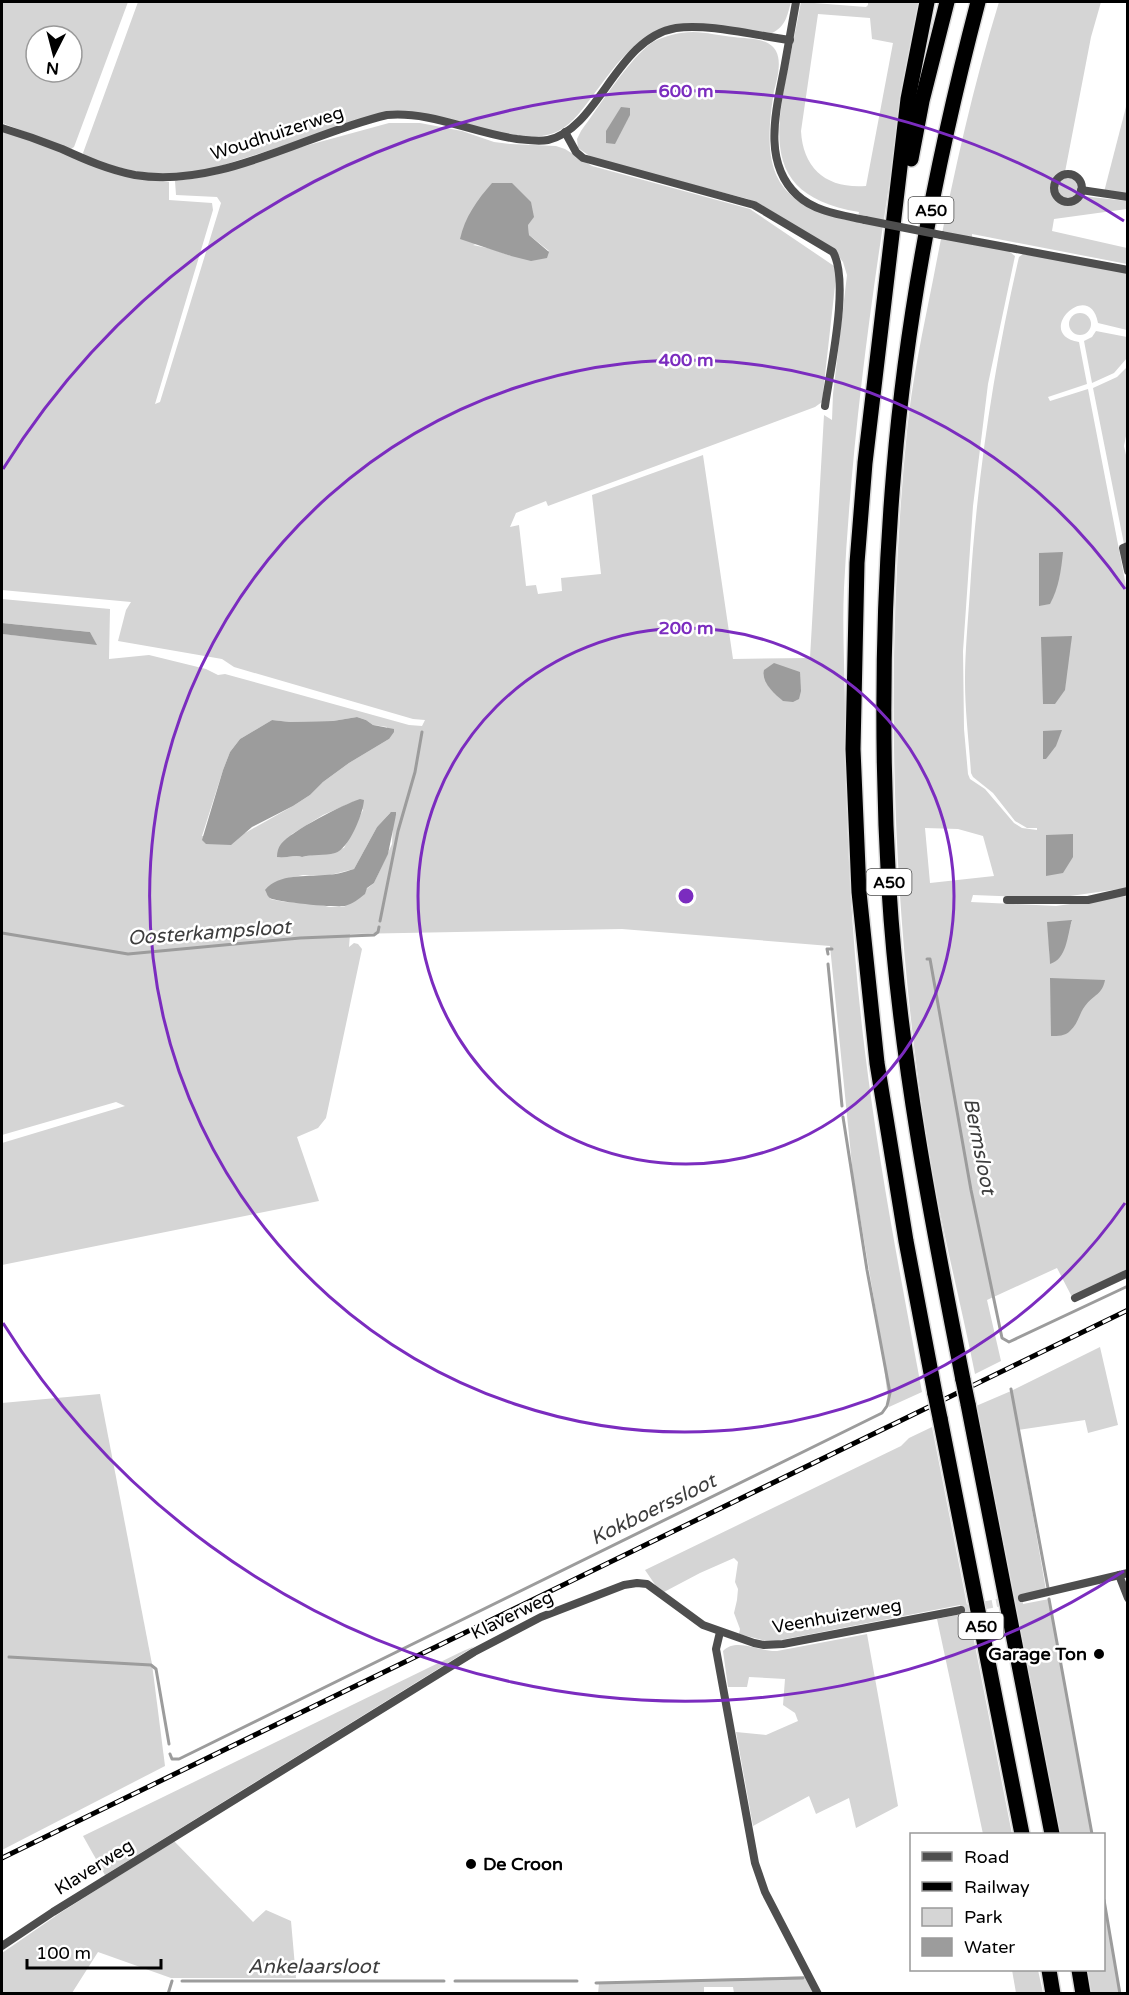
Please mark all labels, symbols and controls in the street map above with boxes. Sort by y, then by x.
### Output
north arrow [24,24,84,84]
text: N [45,57,60,79]
text: 600 m [658,80,714,102]
street label: Woudhuizerweg [208,101,346,165]
road number: A50 [908,197,954,223]
text: 400 m [658,349,714,371]
text: 200 m [658,617,714,639]
road number: A50 [866,869,912,895]
centre of rings [676,886,696,906]
water label: Oosterkampsloot [127,915,294,951]
water label: Bermsloot [958,1096,1001,1199]
water label: Kokboerssloot [587,1468,722,1551]
street label: Klaverweg [467,1586,557,1644]
street label: Veenhuizerweg [771,1594,903,1638]
road number: A50 [958,1613,1004,1639]
place label: Garage Ton [988,1643,1087,1665]
marker: Garage Ton [1092,1647,1106,1661]
legend [910,1833,1105,1971]
street label: Klaverweg [51,1834,137,1900]
text: Road [964,1846,1009,1868]
place label: De Croon [483,1853,563,1875]
marker: De Croon [464,1857,478,1871]
text: Railway [964,1876,1030,1898]
text: Park [964,1906,1003,1928]
scale bar [27,1932,160,1970]
text: Water [964,1936,1015,1958]
text: 100 m [36,1942,91,1964]
water label: Ankelaarsloot [248,1955,381,1979]

